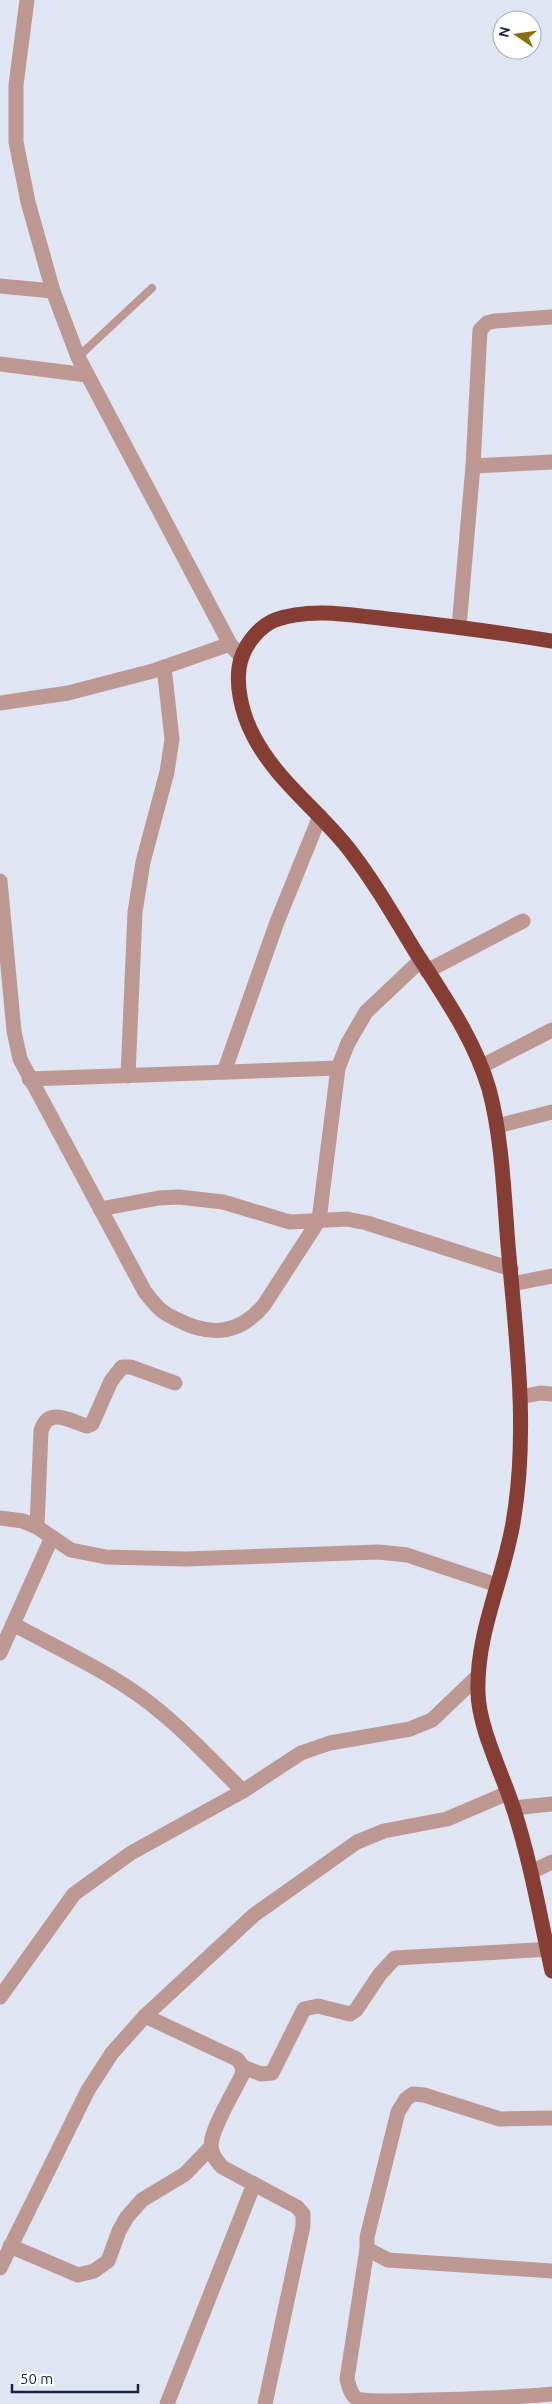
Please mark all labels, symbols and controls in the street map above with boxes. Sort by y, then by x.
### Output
north arrow [492,10,542,60]
text: N [495,25,513,39]
scale bar [12,2362,139,2394]
text: 50 m [20,2370,53,2387]

